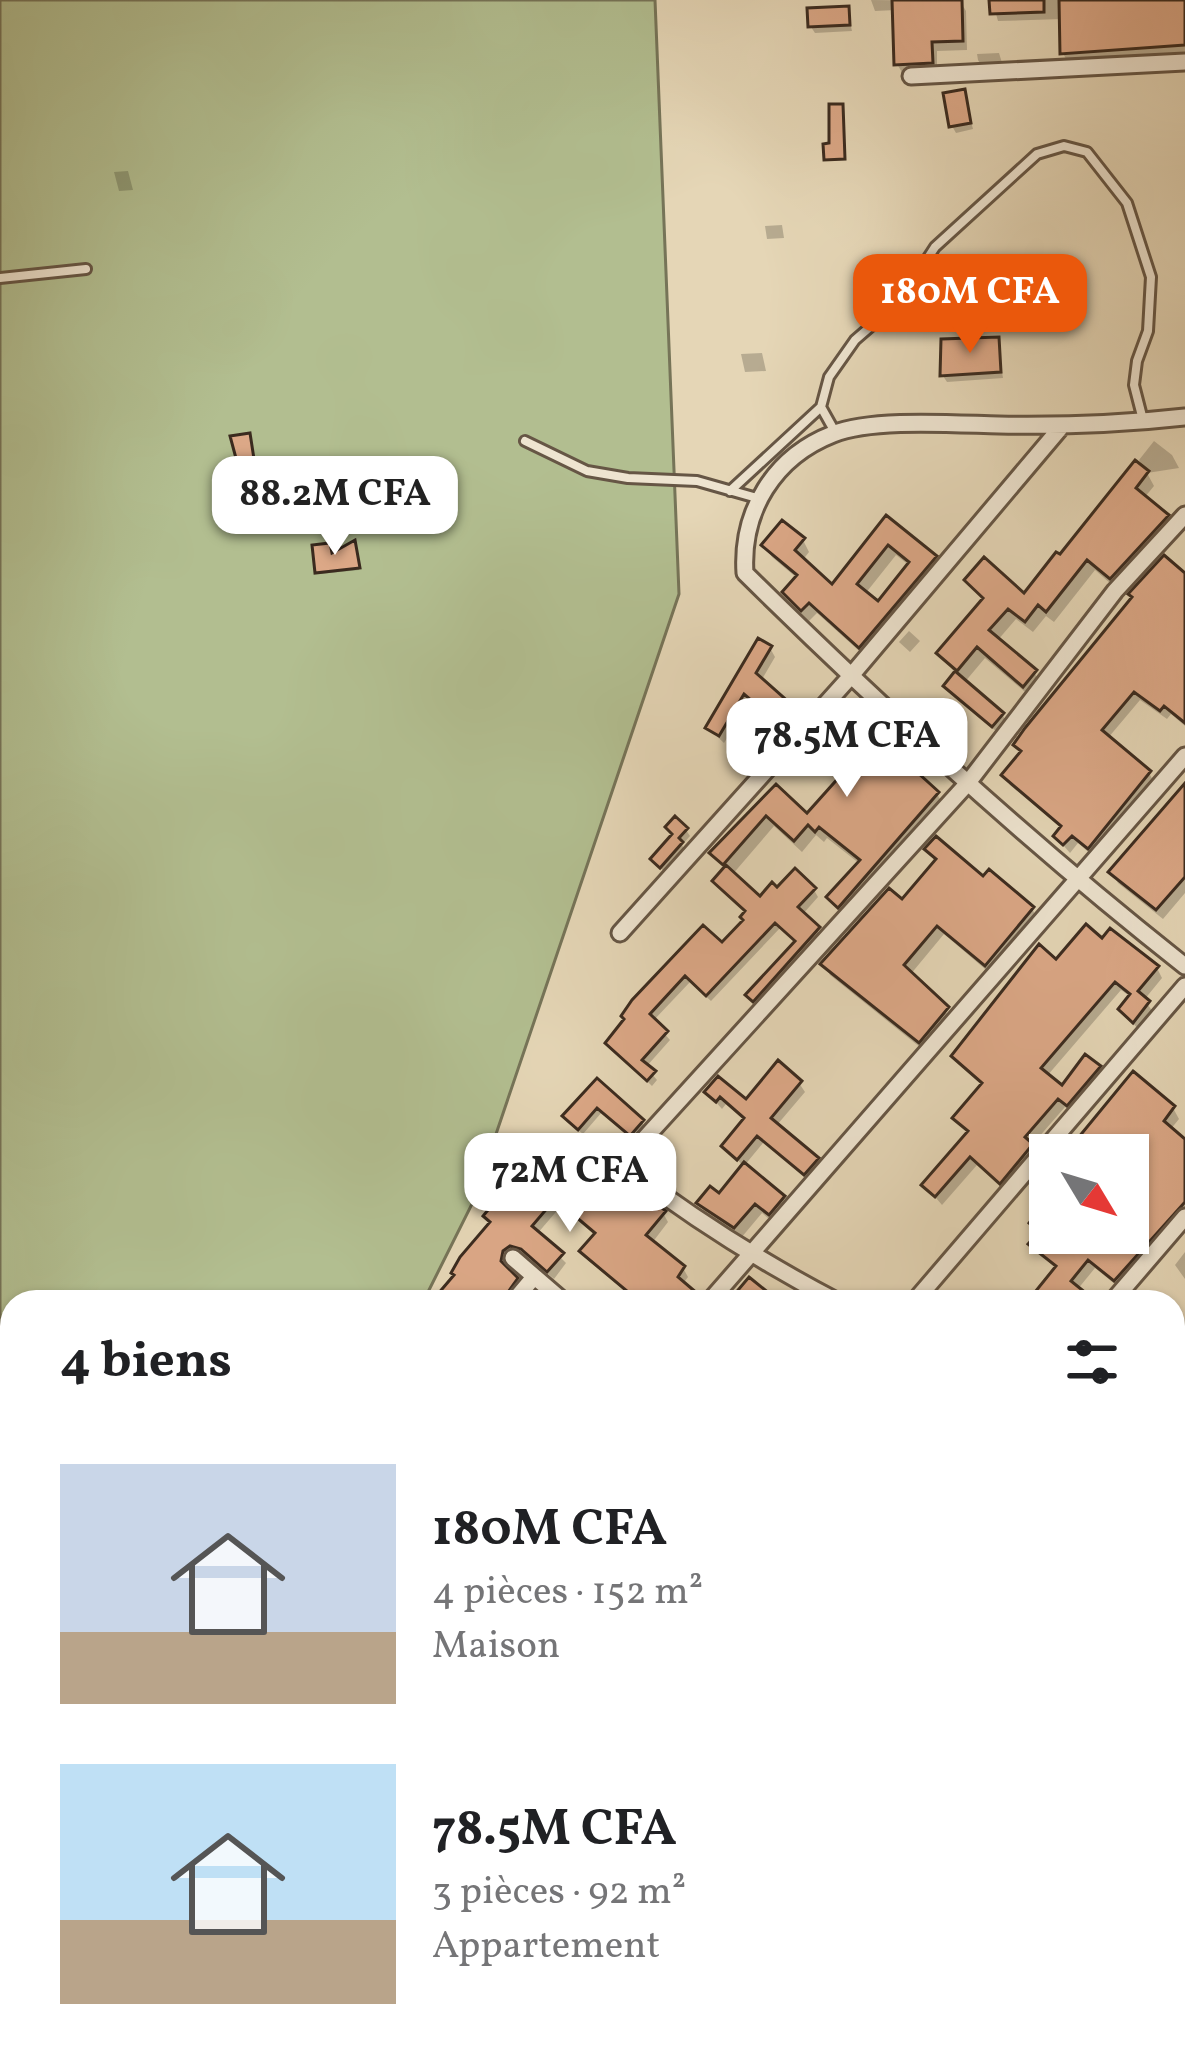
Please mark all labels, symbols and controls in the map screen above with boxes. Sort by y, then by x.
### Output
pin: 180M CFA [846,254,1094,356]
text: 180M CFA [880,266,1060,320]
pin: 88.2M CFA [198,456,472,558]
text: 88.2M CFA [239,468,431,522]
pin: 78.5M CFA [710,698,984,800]
text: 78.5M CFA [753,710,941,764]
pin: 72M CFA [459,1133,681,1235]
north arrow [1029,1134,1149,1254]
map controls [1029,1134,1149,1254]
text: 72M CFA [491,1145,649,1199]
text: 4 biens [60,1327,232,1398]
icon: filters [1059,1329,1125,1395]
text: 180M CFA [432,1495,667,1566]
icon: home [156,1512,300,1656]
text: 4 pièces · 152 m² [432,1566,703,1620]
text: Maison [432,1620,560,1674]
text: 78.5M CFA [432,1795,677,1866]
icon: home [156,1812,300,1956]
text: 3 pièces · 92 m² [432,1866,686,1920]
text: Appartement [432,1920,660,1974]

